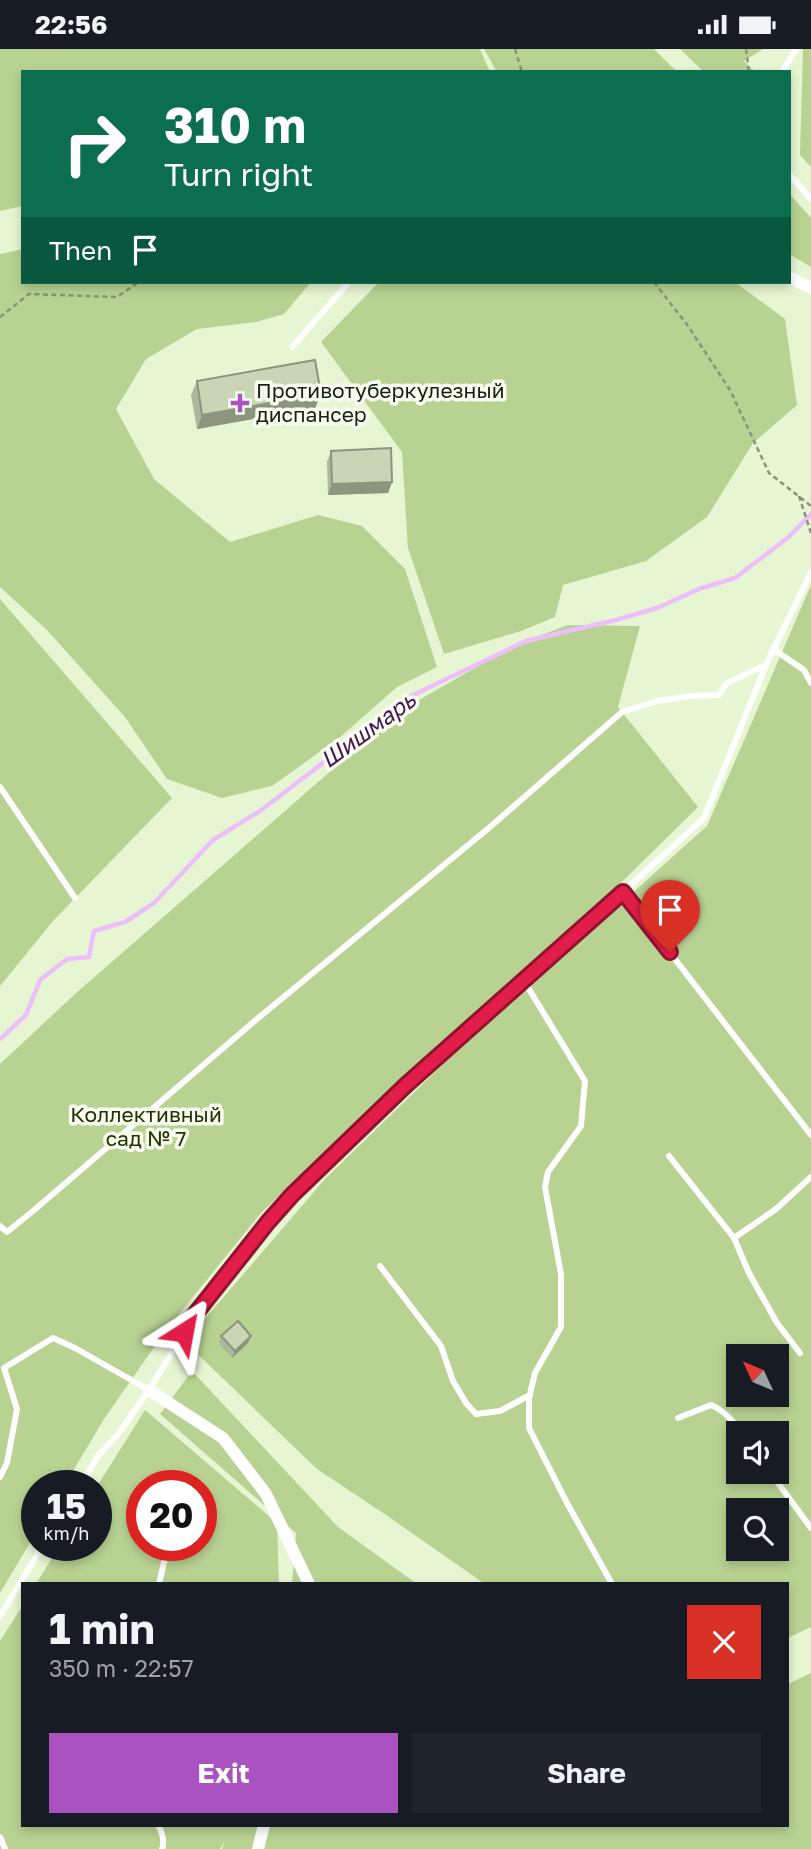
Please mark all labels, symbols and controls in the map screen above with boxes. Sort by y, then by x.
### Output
text: 22:56 [35,9,107,40]
text: 310 m [164,95,306,154]
icon: right [49,98,140,189]
text: Turn right [164,155,313,193]
icon: arrive [126,231,164,269]
text: Then [49,235,112,266]
place label: Противотуберкулезный диспансер [256,377,505,427]
marker: Противотуберкулезный диспансер [230,393,250,413]
water label: Шишмарь [314,685,421,773]
pin [640,880,700,952]
icon: arrive [651,891,689,929]
park label: Коллективный сад № 7 [70,1101,222,1151]
position arrow [147,1295,221,1369]
north arrow [726,1344,789,1407]
map controls [726,1344,789,1561]
button: sound [726,1421,789,1484]
speed limit sign: 20 [126,1470,217,1561]
text: 15 [47,1485,86,1527]
button: search [726,1498,789,1561]
text: km/h [44,1522,89,1544]
text: 1 min [49,1603,155,1653]
button: close [687,1605,761,1679]
text: 350 m · 22:57 [49,1654,194,1682]
button: Exit [49,1733,398,1813]
button: Share [412,1733,761,1813]

